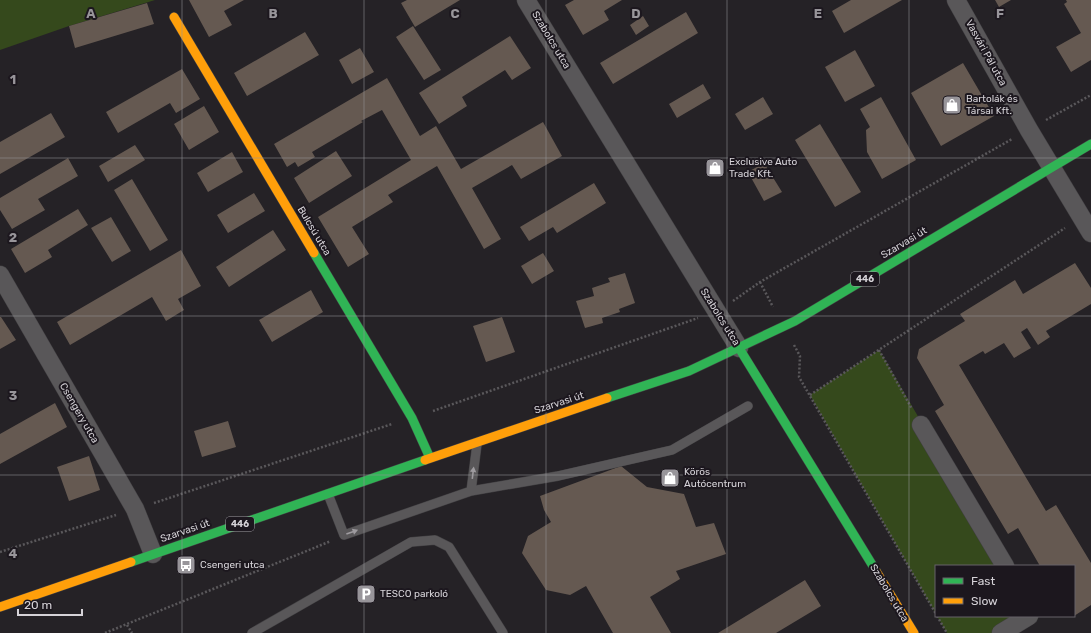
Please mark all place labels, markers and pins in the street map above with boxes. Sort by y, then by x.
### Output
place label: Bartolák és Társai Kft. [966,93,1018,117]
shop icon: Bartolák és Társai Kft. [941,94,963,116]
place label: Exclusive Auto Trade Kft. [729,156,797,180]
shop icon: Exclusive Auto Trade Kft. [704,157,726,179]
place label: Körös Autócentrum [684,466,746,490]
shop icon: Körös Autócentrum [659,467,681,489]
bus stop icon: Csengeri utca [175,554,197,576]
place label: Csengeri utca [200,559,265,571]
parking icon: TESCO parkoló [355,583,377,605]
place label: TESCO parkoló [380,588,448,600]

